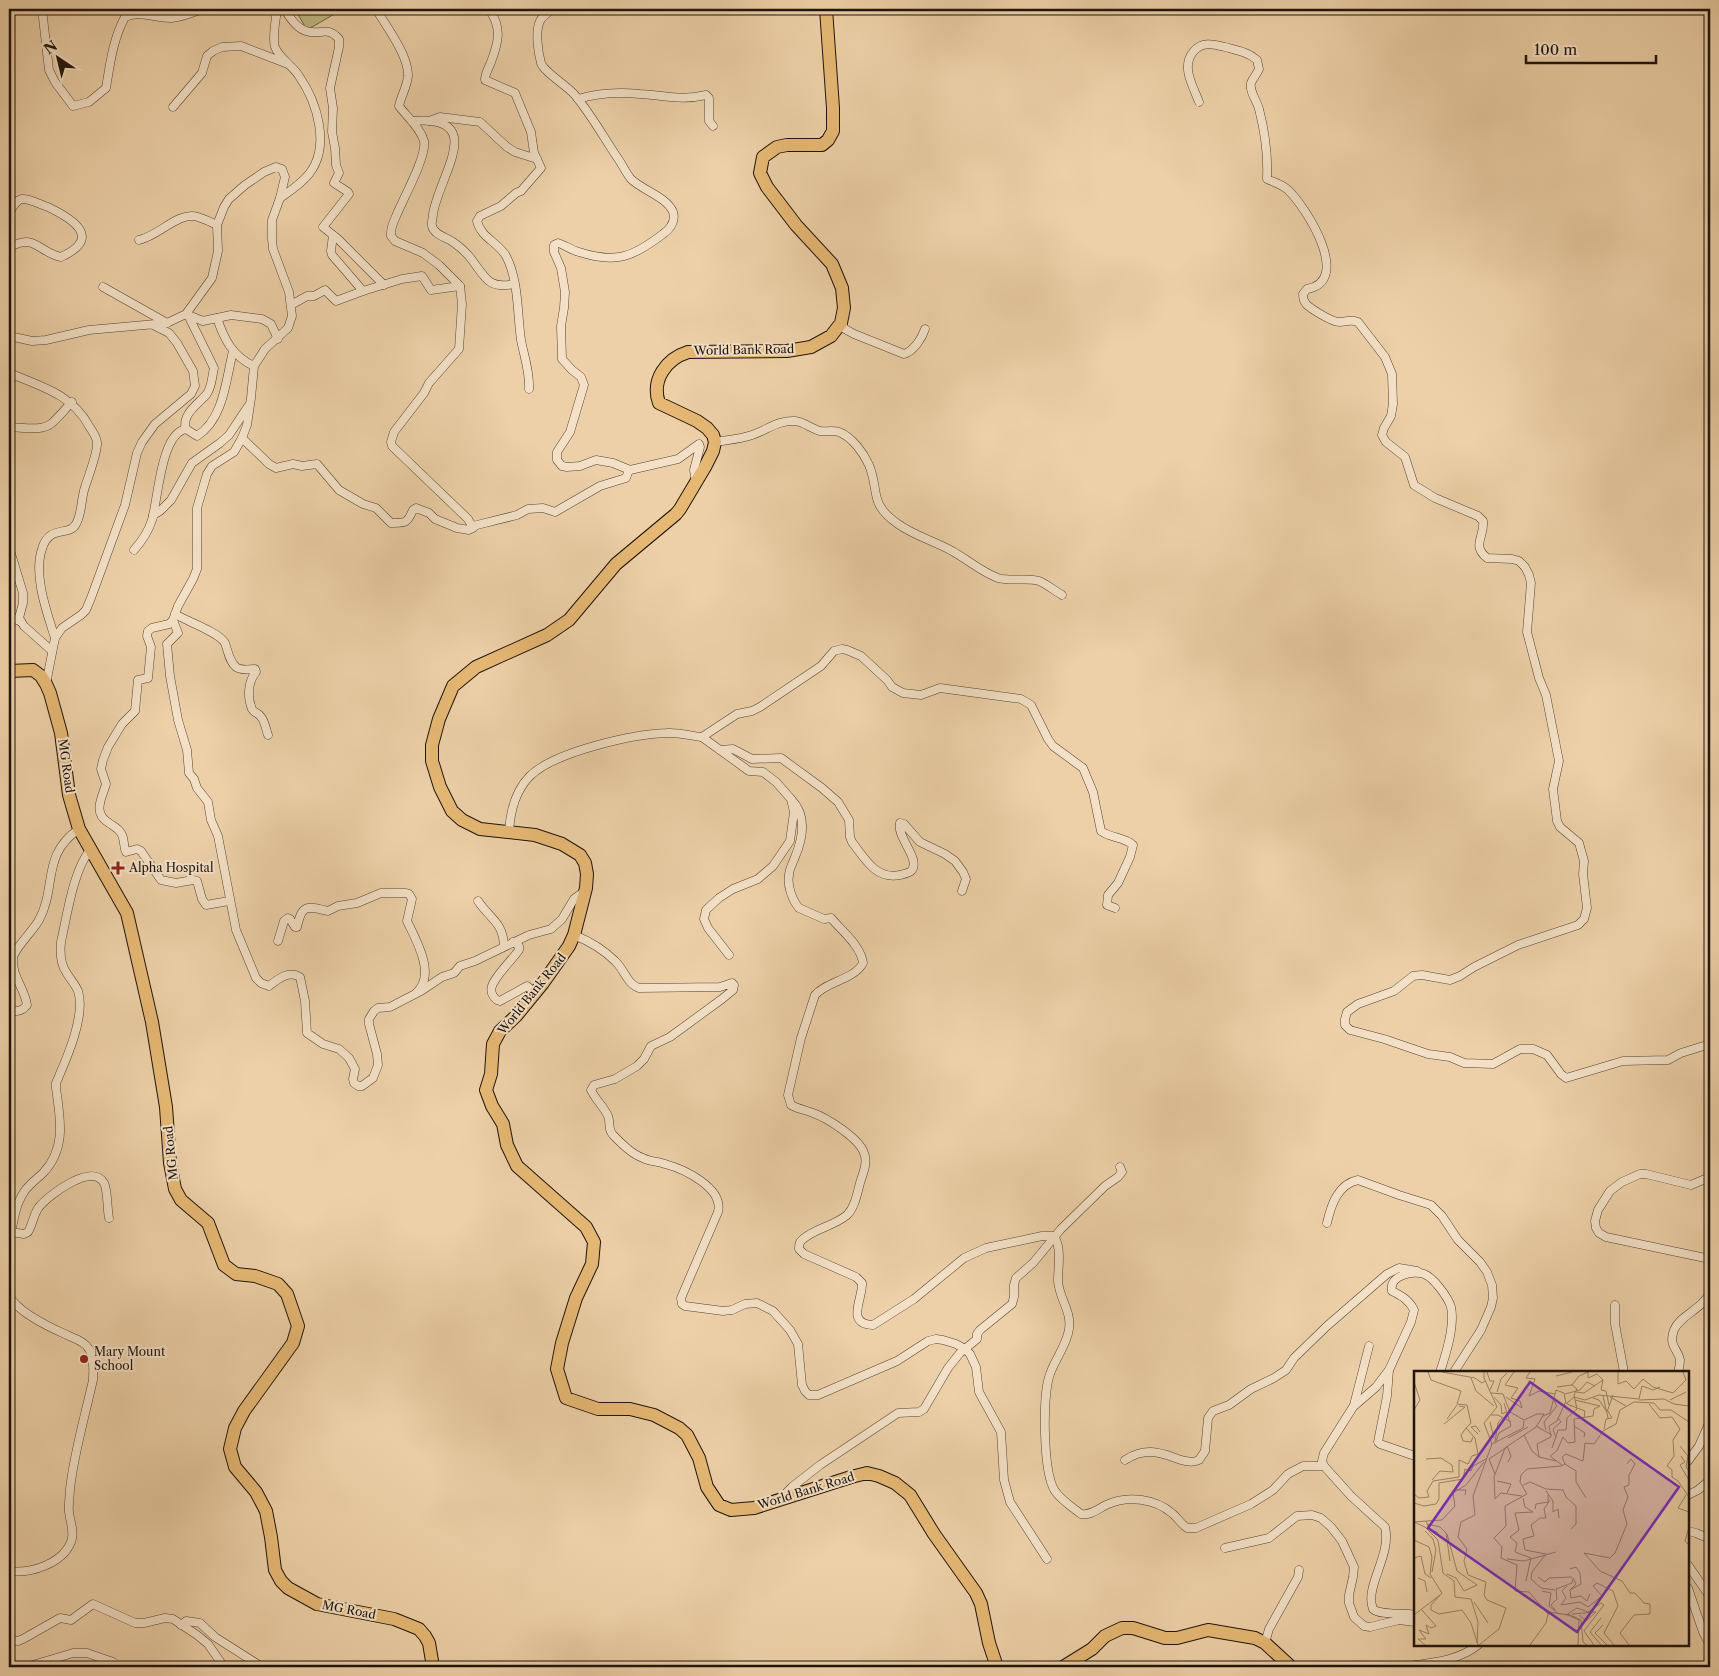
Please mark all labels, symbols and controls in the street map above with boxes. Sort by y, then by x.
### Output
north arrow [32,32,82,82]
scale bar [1526,32,1656,64]
text: N [40,36,61,58]
text: 100 m [1534,40,1577,59]
street label: World Bank Road [693,341,795,358]
street label: MG Road [55,738,78,795]
place label: Alpha Hospital [128,860,214,875]
marker: Alpha Hospital [111,861,125,875]
street label: World Bank Road [494,949,569,1038]
street label: MG Road [160,1124,181,1181]
place label: Mary Mount School [94,1344,166,1373]
marker: Mary Mount School [78,1353,90,1365]
inset map [1414,1371,1689,1646]
street label: World Bank Road [755,1468,857,1513]
street label: MG Road [321,1597,378,1622]

